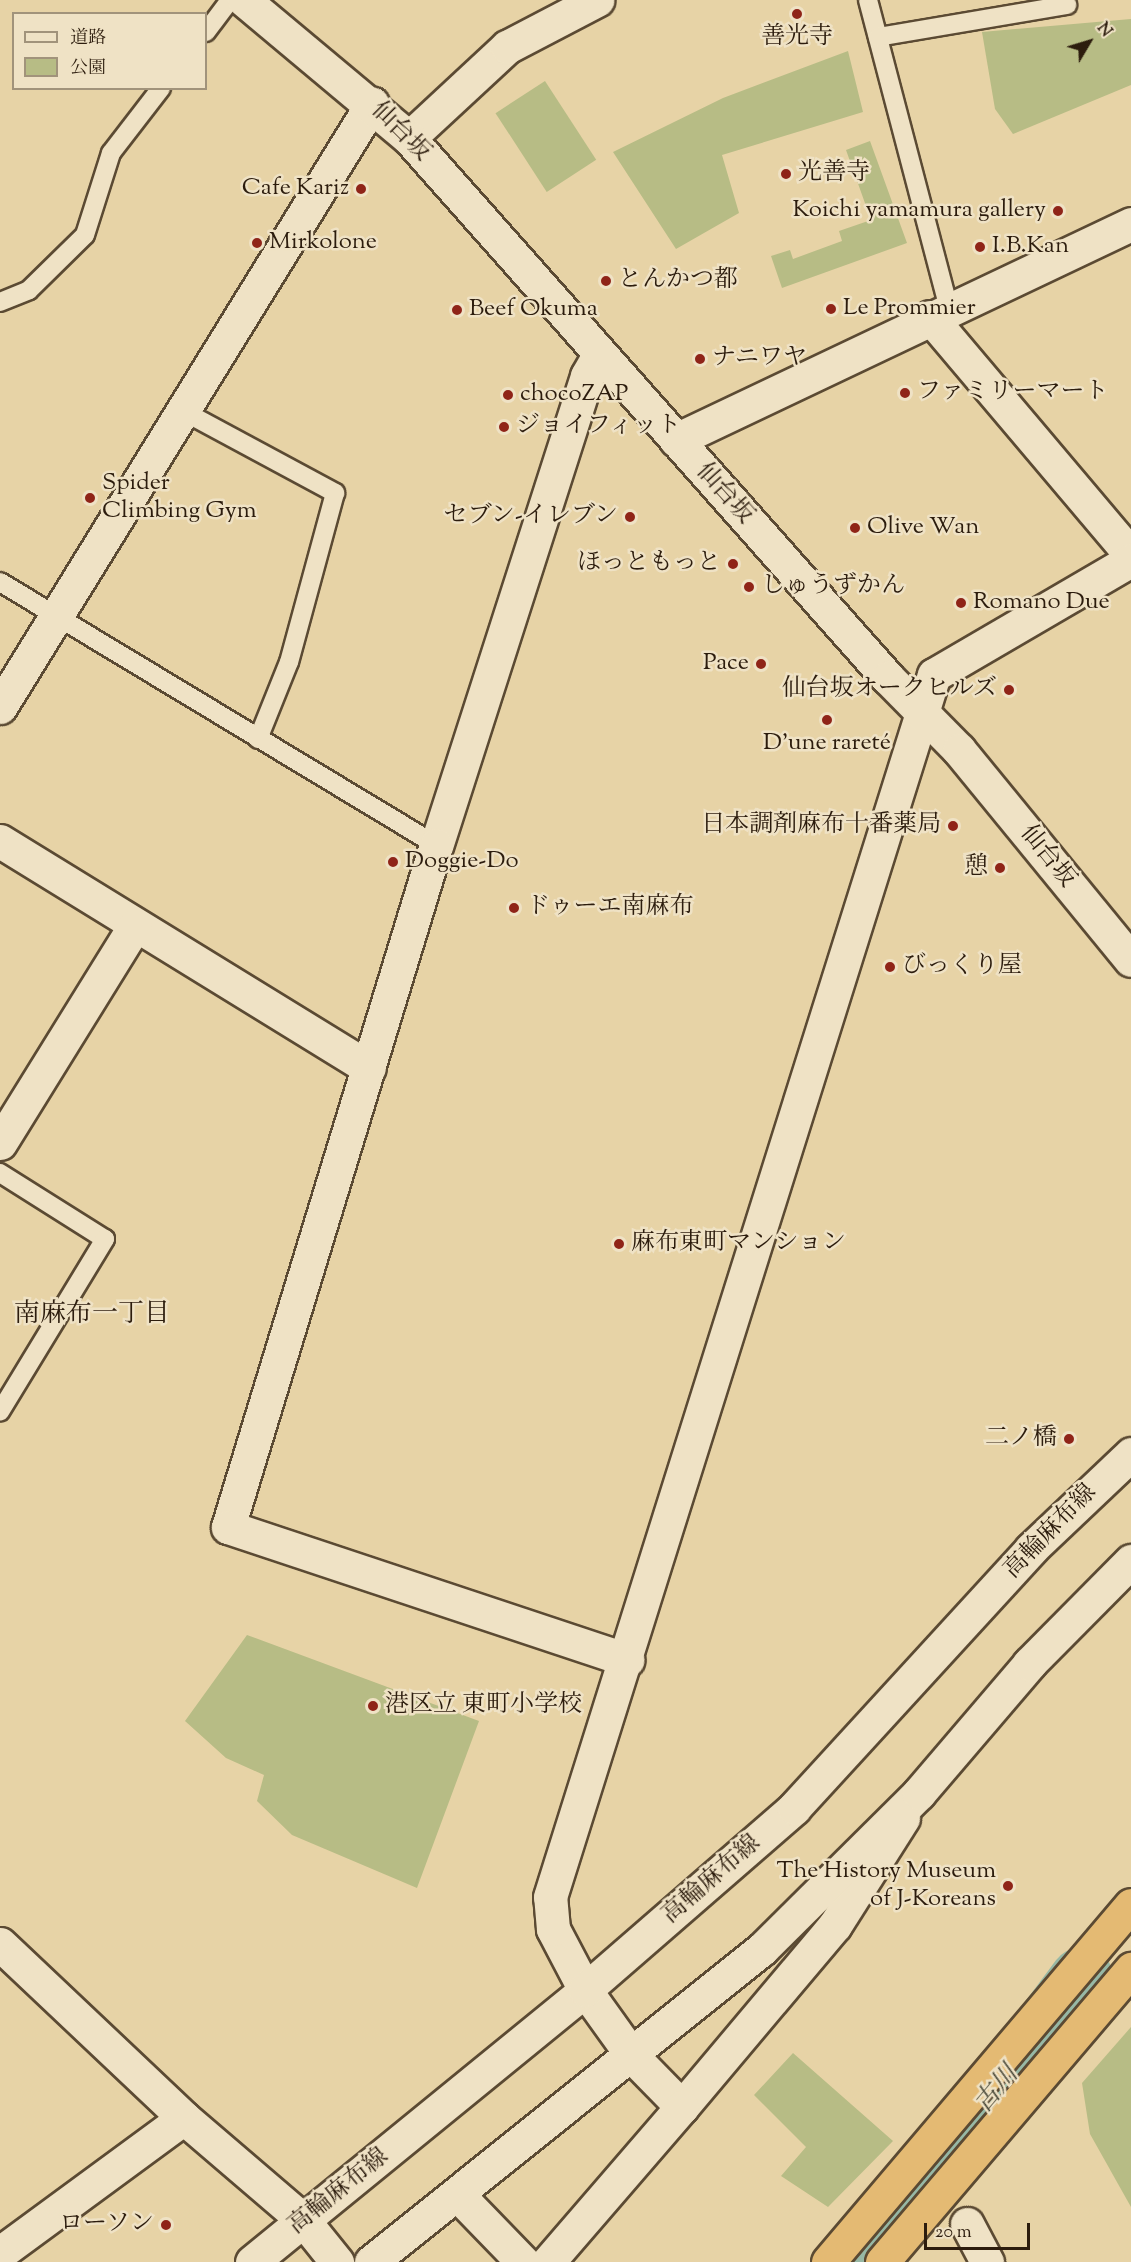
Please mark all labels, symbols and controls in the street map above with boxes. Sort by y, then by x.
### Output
marker: 善光寺 [790,7,804,21]
legend [12,12,207,90]
north arrow [1059,12,1119,72]
text: N [1091,18,1117,43]
place label: 善光寺 [761,24,833,52]
text: 道路 [70,26,106,52]
text: 公園 [70,56,106,82]
street label: 仙台坂 [364,96,436,168]
place label: 光善寺 [798,160,870,188]
marker: 光善寺 [779,167,793,181]
place label: Cafe Kariz [242,175,349,203]
marker: Cafe Kariz [354,182,368,196]
place label: Koichi yamamura gallery [793,197,1046,225]
marker: Koichi yamamura gallery [1051,204,1065,218]
place label: Mirkolone [269,229,377,257]
place label: I.B.Kan [992,233,1069,261]
marker: Mirkolone [250,236,264,250]
marker: I.B.Kan [973,240,987,254]
place label: とんかつ都 [618,267,738,295]
marker: とんかつ都 [599,274,613,288]
place label: Le Prommier [843,295,976,323]
place label: Beef Okuma [469,296,598,324]
marker: Le Prommier [824,302,838,316]
marker: Beef Okuma [450,303,464,317]
place label: ナニワヤ [712,345,808,373]
marker: ナニワヤ [693,352,707,366]
place label: ファミリーマート [917,379,1109,407]
place label: chocoZAP [520,381,628,409]
marker: ファミリーマート [898,386,912,400]
marker: chocoZAP [501,388,515,402]
place label: ジョイフィット [516,413,684,441]
marker: ジョイフィット [497,420,511,434]
street label: 仙台坂 [689,458,759,530]
place label: Spider Climbing Gym [102,470,257,526]
marker: Spider Climbing Gym [83,491,97,505]
place label: セブン-イレブン [442,503,618,531]
marker: セブン-イレブン [623,510,637,524]
place label: Olive Wan [867,514,980,542]
marker: Olive Wan [848,521,862,535]
place label: ほっともっと [577,550,721,578]
marker: ほっともっと [726,557,740,571]
place label: しゅうずかん [761,573,905,601]
marker: しゅうずかん [742,580,756,594]
place label: Romano Due [973,589,1110,617]
marker: Romano Due [954,596,968,610]
place label: Pace [703,650,749,678]
marker: Pace [754,657,768,671]
place label: 仙台坂オークヒルズ [781,676,997,704]
marker: 仙台坂オークヒルズ [1002,683,1016,697]
marker: D'une rareté [820,713,834,727]
place label: D'une rareté [763,730,891,758]
place label: 日本調剤麻布十番薬局 [701,812,941,840]
marker: 日本調剤麻布十番薬局 [946,819,960,833]
street label: 仙台坂 [1013,820,1081,894]
place label: Doggie-Do [405,848,519,876]
place label: 憩 [964,854,988,882]
marker: Doggie-Do [386,855,400,869]
marker: 憩 [993,861,1007,875]
place label: ドゥーエ南麻布 [526,894,694,922]
marker: ドゥーエ南麻布 [507,901,521,915]
place label: びっくり屋 [902,953,1022,981]
marker: びっくり屋 [883,960,897,974]
place label: 麻布東町マンション [631,1230,847,1258]
marker: 麻布東町マンション [612,1237,626,1251]
district label: 南麻布一丁目 [14,1299,170,1331]
place label: 二ノ橋 [985,1425,1057,1453]
marker: 二ノ橋 [1062,1432,1076,1446]
street label: 高輪麻布線 [999,1479,1103,1585]
place label: 港区立 東町小学校 [385,1692,582,1720]
marker: 港区立 東町小学校 [366,1699,380,1713]
street label: 高輪麻布線 [657,1830,767,1930]
place label: The History Museum of J-Koreans [777,1858,996,1914]
marker: The History Museum of J-Koreans [1001,1879,1015,1893]
water label: 古川 [968,2060,1026,2120]
street label: 高輪麻布線 [283,2143,395,2241]
place label: ローソン [58,2211,154,2239]
scale bar [927,2211,1034,2249]
marker: ローソン [159,2218,173,2232]
text: 20 m [935,2220,972,2246]

